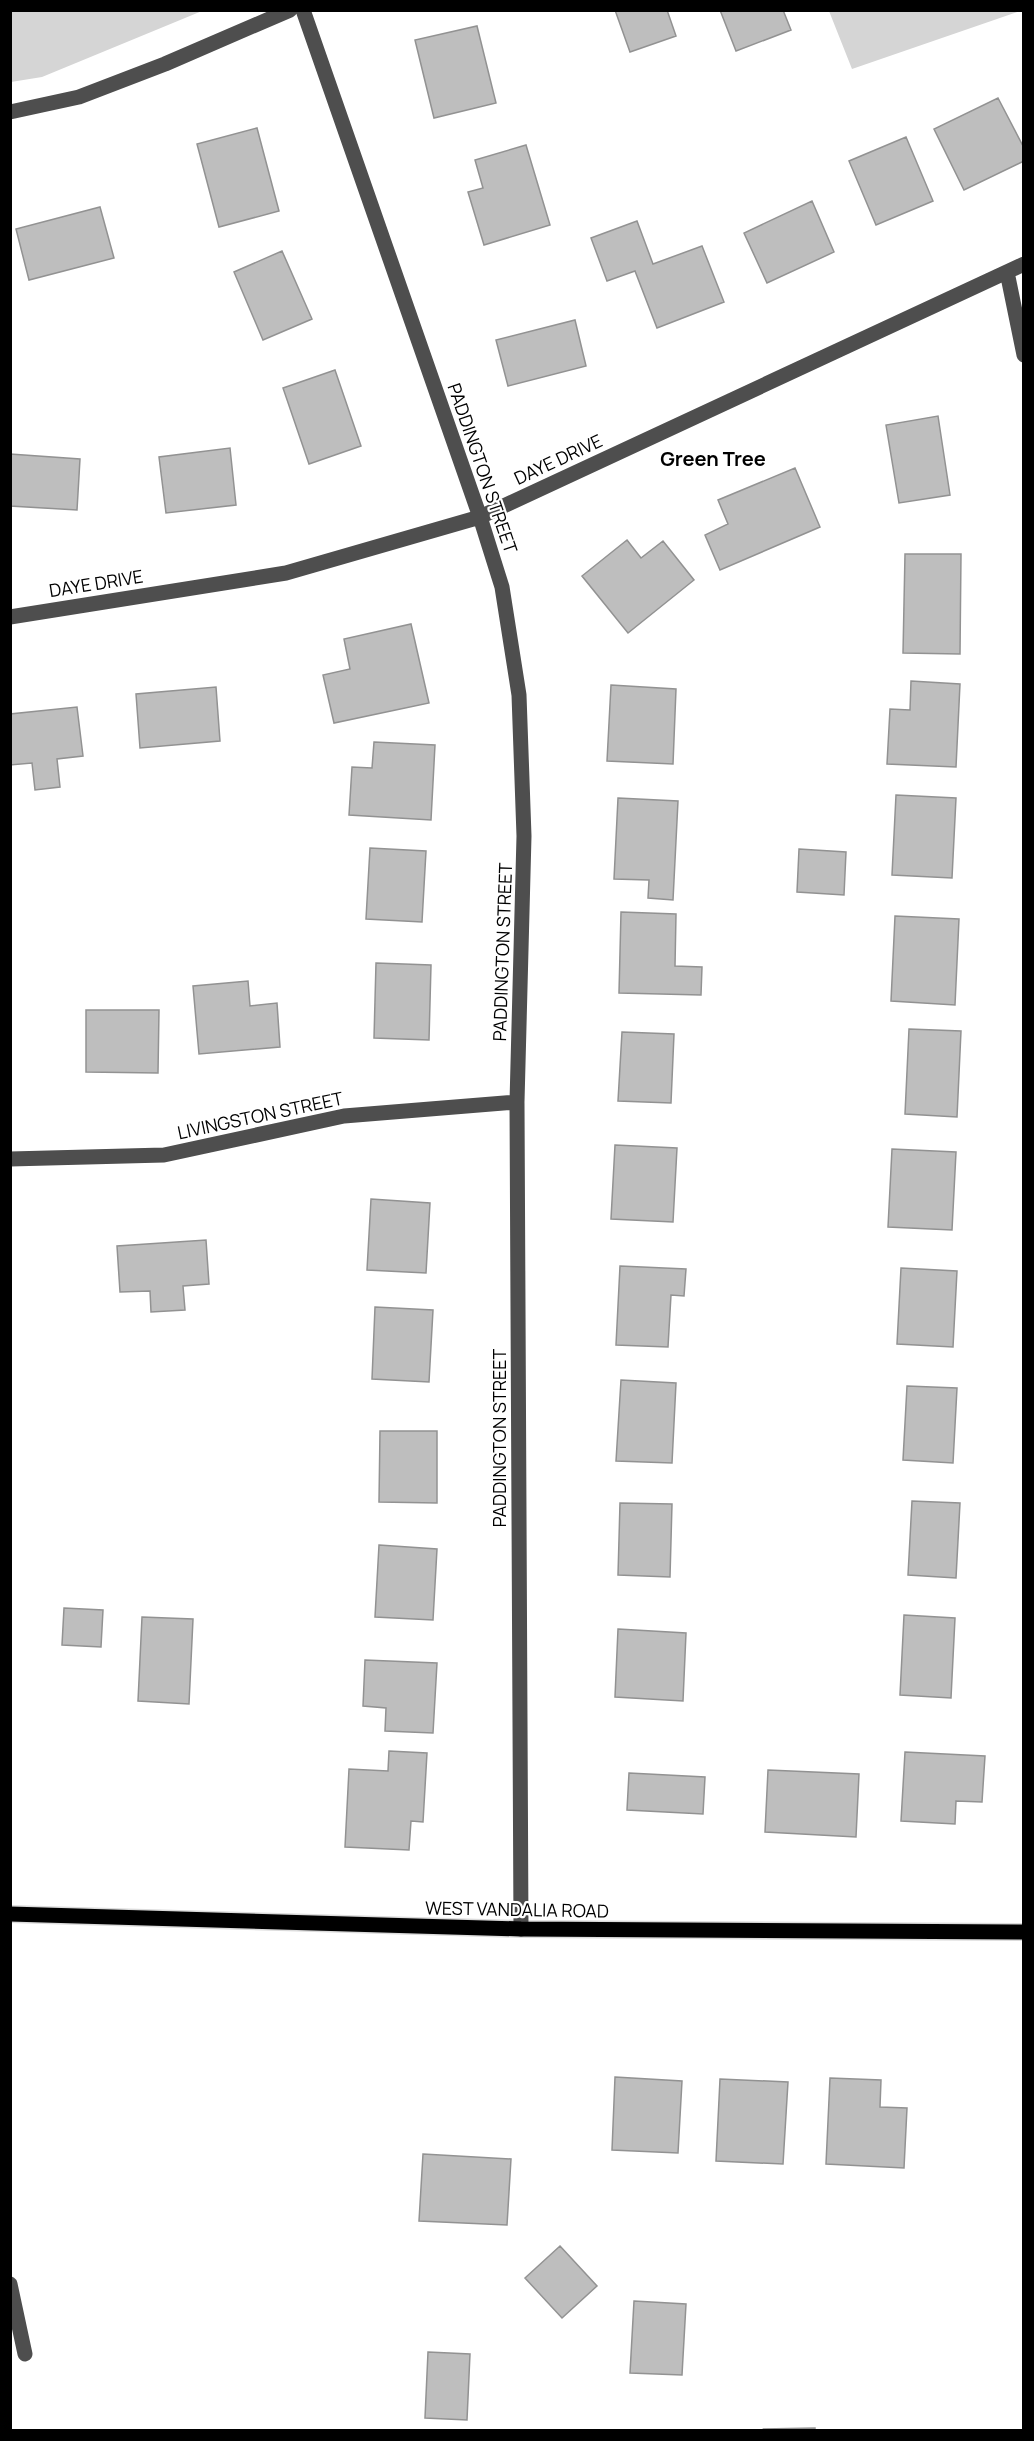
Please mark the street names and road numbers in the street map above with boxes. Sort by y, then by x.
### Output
street label: PADDINGTON STREET [443,380,523,557]
street label: DAYE DRIVE [510,428,606,490]
street label: DAYE DRIVE [47,564,145,602]
street label: PADDINGTON STREET [487,862,517,1042]
street label: LIVINGSTON STREET [175,1086,345,1144]
street label: PADDINGTON STREET [487,1348,511,1527]
street label: WEST VANDALIA ROAD [425,1895,609,1923]

